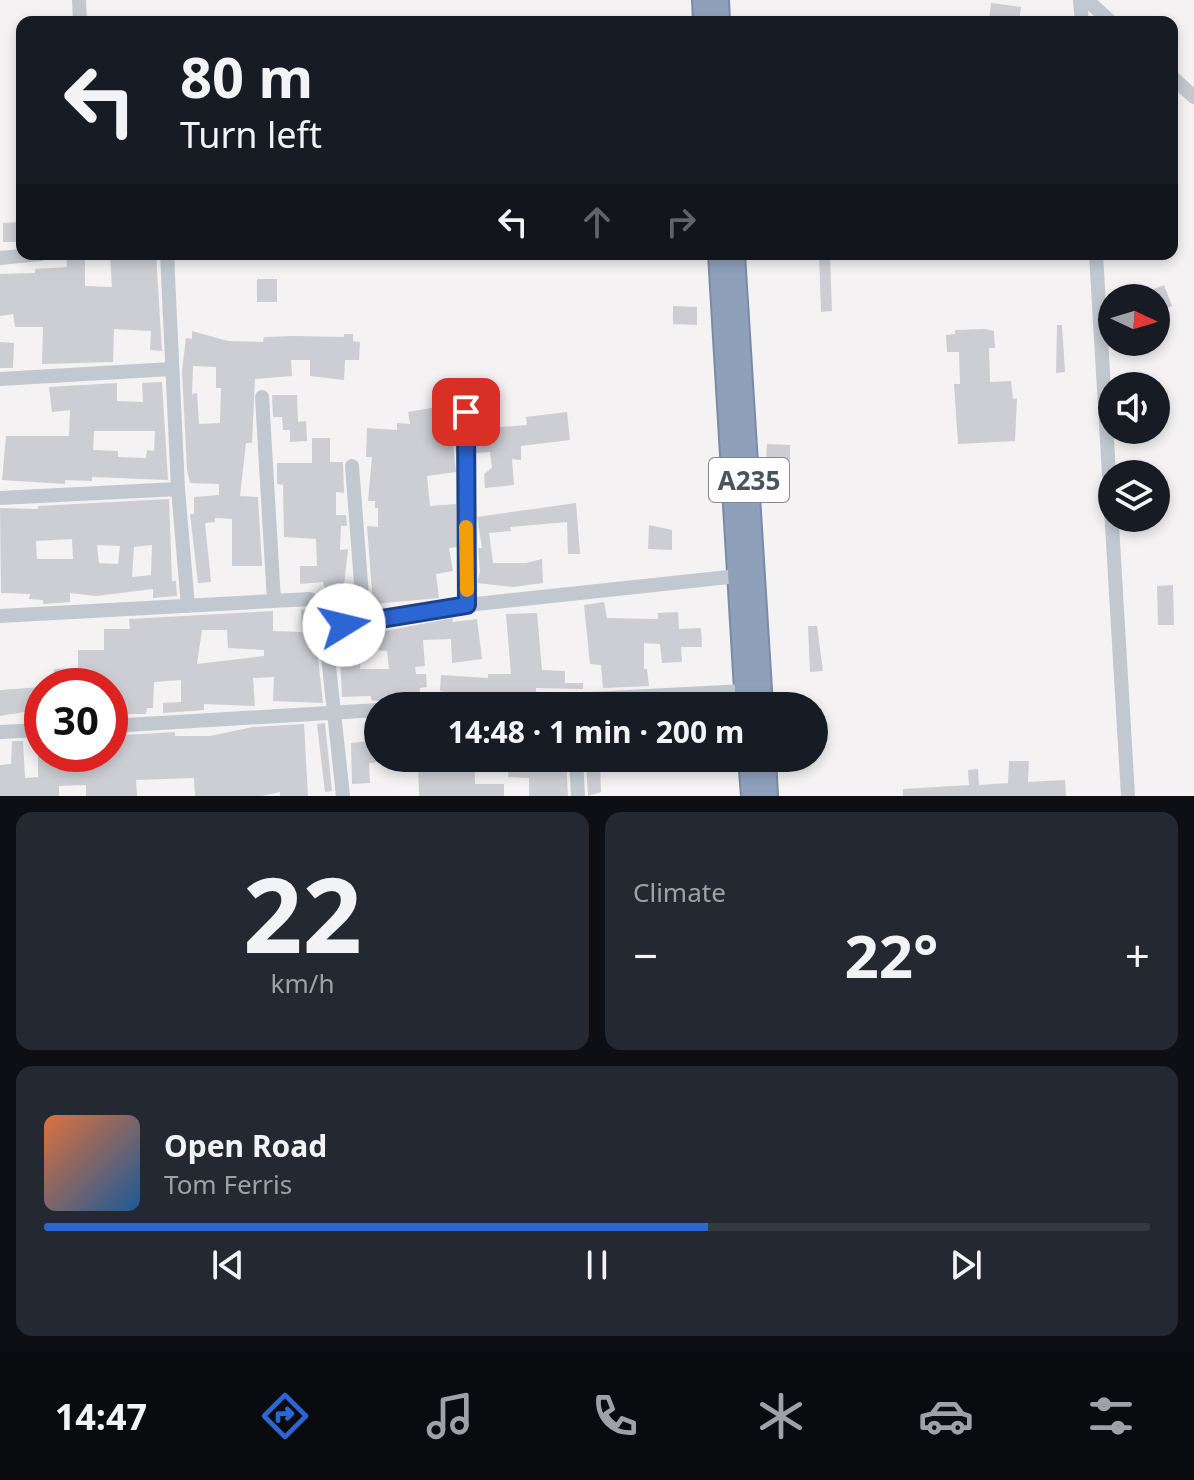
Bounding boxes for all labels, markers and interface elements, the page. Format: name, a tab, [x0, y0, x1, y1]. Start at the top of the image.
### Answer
text: 80 m	[180, 38, 313, 114]
icon: left	[48, 48, 152, 152]
text: Turn left	[180, 110, 322, 159]
icon: left	[491, 200, 535, 244]
icon: ahead	[575, 200, 619, 244]
icon: right	[659, 200, 703, 244]
north arrow	[1098, 284, 1170, 356]
map controls	[1098, 284, 1170, 532]
button: sound	[1098, 372, 1170, 444]
pin	[432, 378, 500, 446]
icon: arrive	[444, 390, 488, 434]
road number: A235	[709, 458, 789, 502]
button: layers	[1098, 460, 1170, 532]
position arrow	[302, 583, 386, 667]
speed limit sign: 30	[24, 668, 128, 772]
text: 14:48 · 1 min · 200 m	[448, 711, 744, 752]
text: 22	[243, 842, 362, 983]
text: Climate	[633, 874, 726, 910]
text: 22°	[844, 914, 939, 996]
text: −	[633, 925, 658, 985]
text: +	[1125, 925, 1150, 985]
text: km/h	[271, 965, 334, 1001]
text: Open Road	[164, 1125, 327, 1166]
text: Tom Ferris	[164, 1166, 292, 1202]
icon: previous	[206, 1243, 250, 1287]
icon: pause	[575, 1243, 619, 1287]
icon: next	[944, 1243, 988, 1287]
icon: directions	[257, 1388, 313, 1444]
icon: music	[422, 1388, 478, 1444]
icon: phone	[587, 1388, 643, 1444]
icon: climate	[753, 1388, 809, 1444]
icon: car	[918, 1388, 974, 1444]
icon: filters	[1083, 1388, 1139, 1444]
text: 14:47	[55, 1392, 147, 1441]

